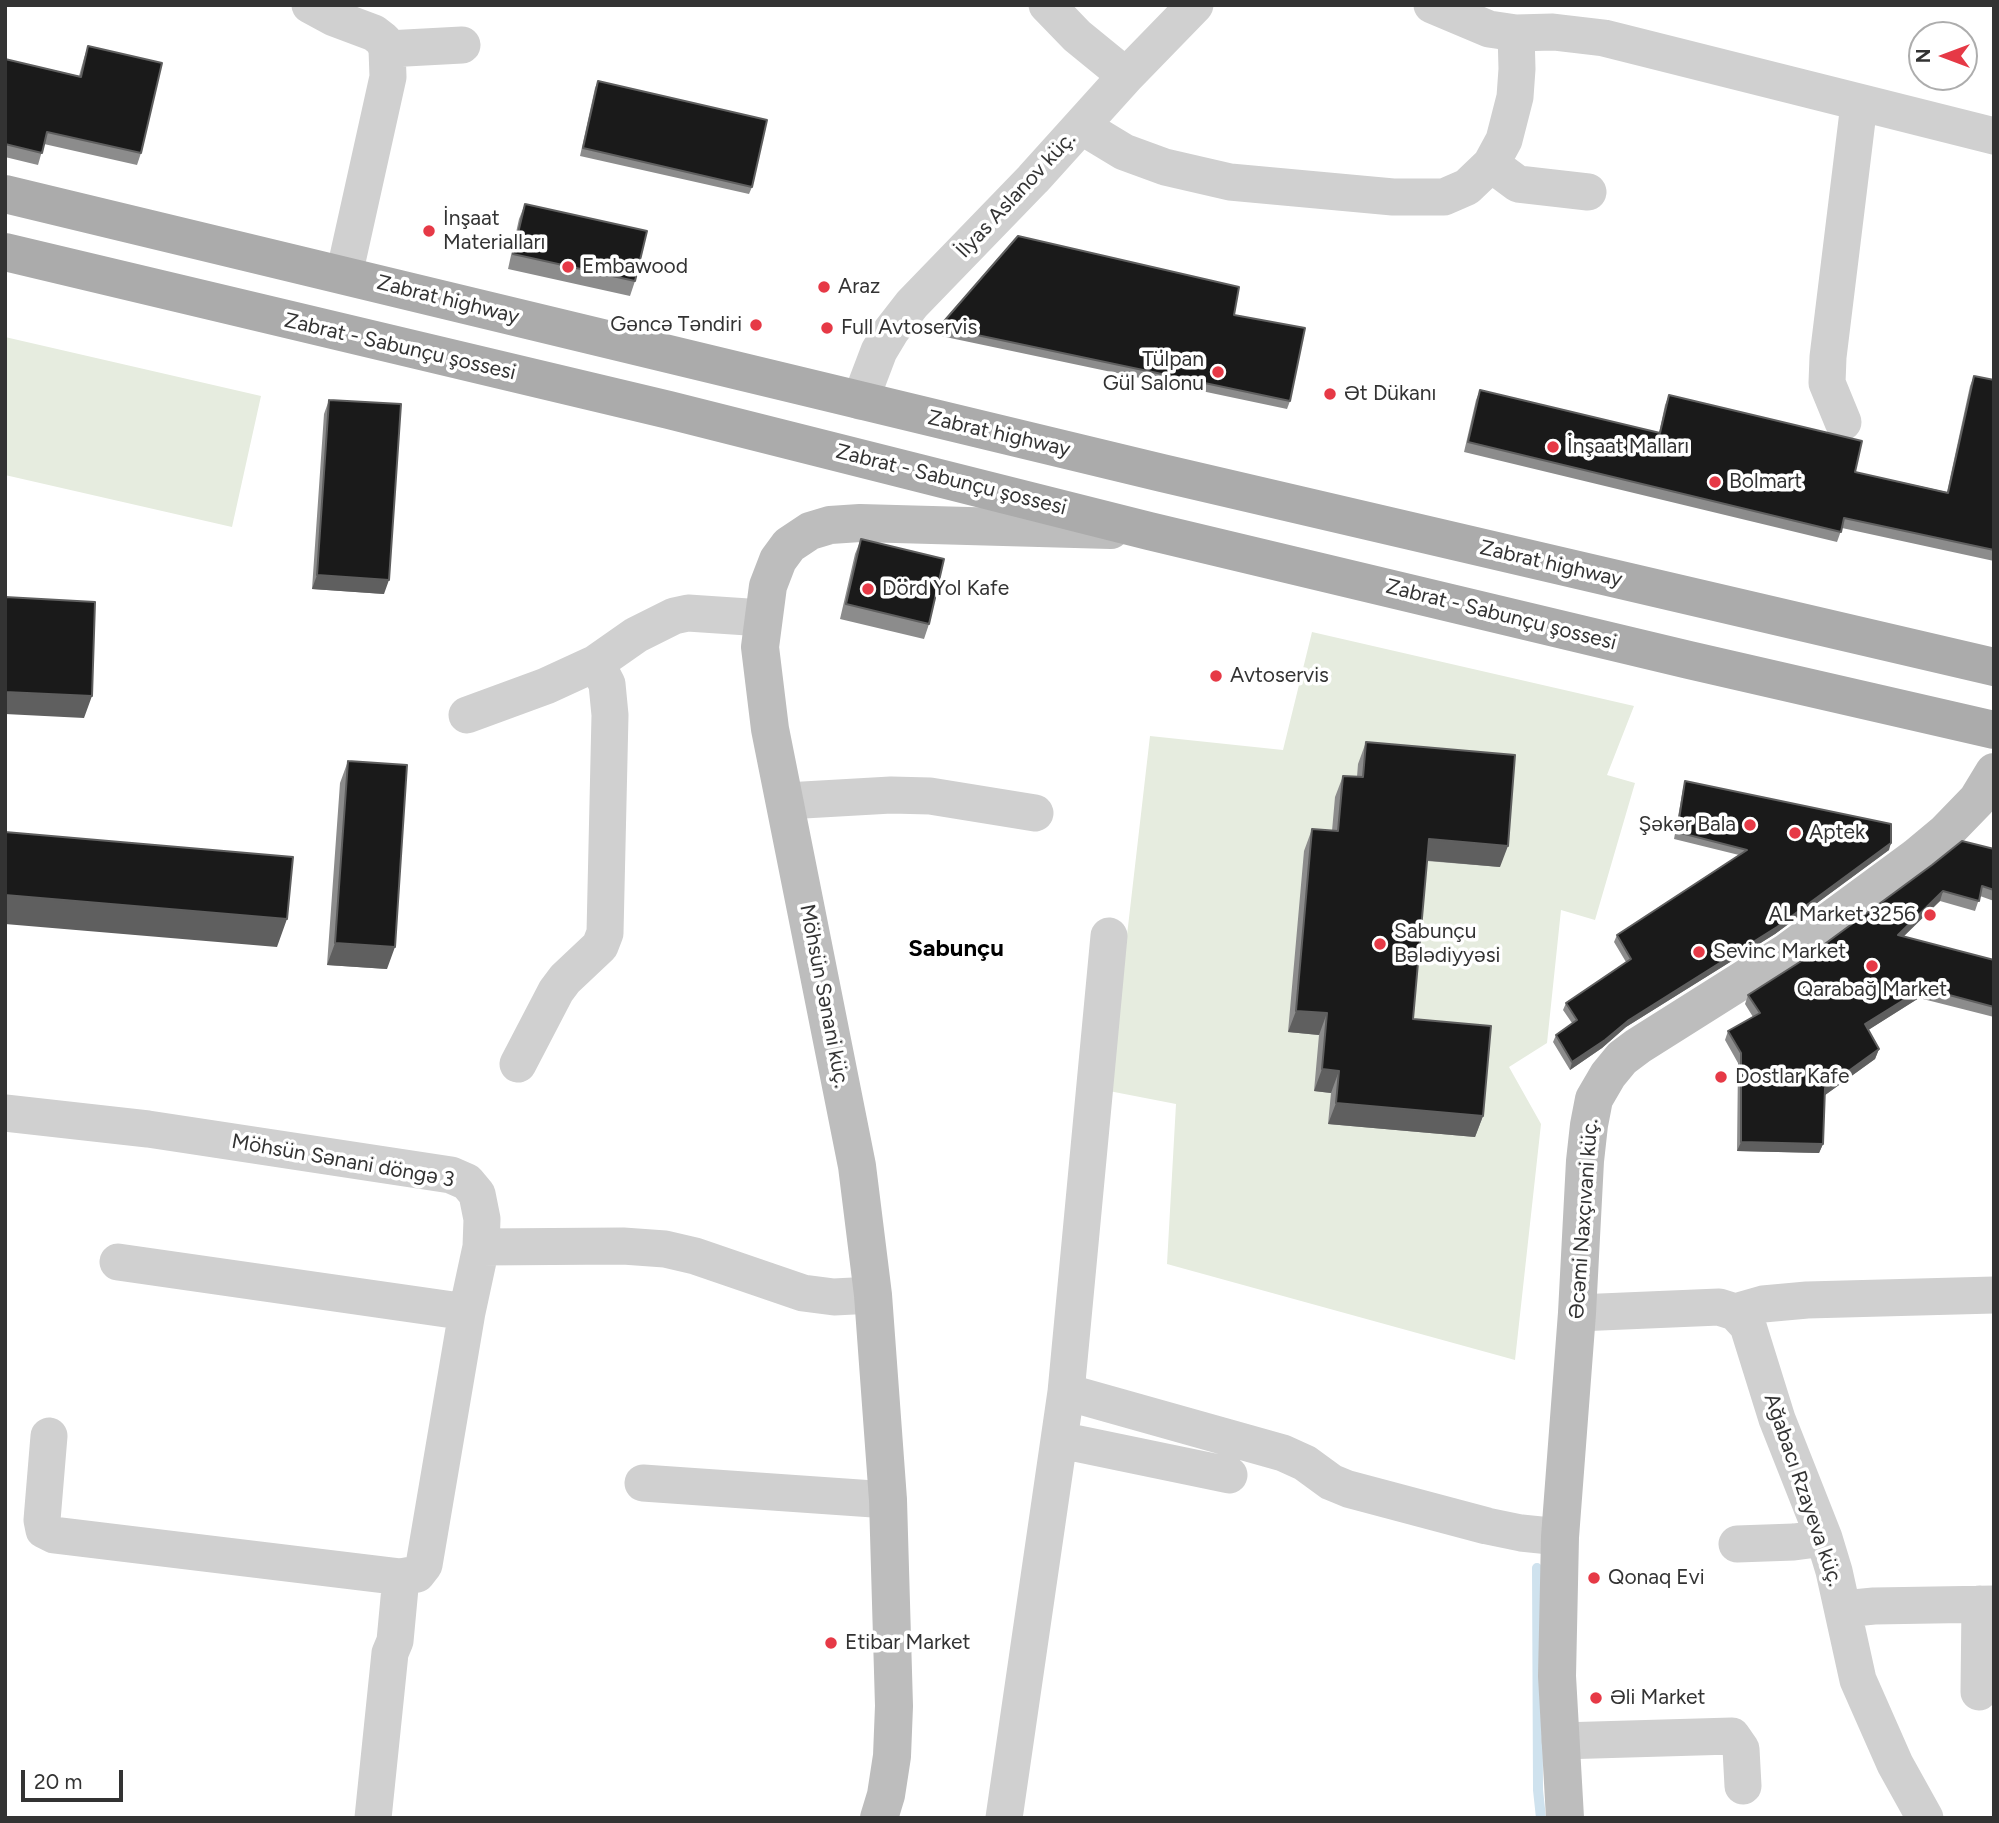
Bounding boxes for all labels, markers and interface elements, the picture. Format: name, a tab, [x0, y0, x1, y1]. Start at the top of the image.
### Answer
north arrow	[1908, 21, 1978, 91]
text: N	[1912, 49, 1935, 63]
street label: İlyas Aslanov küç.	[951, 127, 1081, 263]
place label: İnşaat Materialları	[443, 206, 545, 256]
marker: İnşaat Materialları	[421, 223, 437, 239]
place label: Embawood	[582, 254, 688, 280]
marker: Embawood	[560, 259, 576, 275]
street label: Zabrat highway	[374, 270, 522, 330]
place label: Araz	[838, 274, 880, 300]
marker: Araz	[816, 279, 832, 295]
street label: Zabrat - Sabunçu şossesi	[282, 308, 518, 386]
place label: Gəncə Təndiri	[610, 312, 742, 338]
place label: Full Avtoservis	[841, 315, 977, 341]
marker: Gəncə Təndiri	[748, 317, 764, 333]
marker: Full Avtoservis	[819, 320, 835, 336]
place label: Tülpan Gül Salonu	[1103, 347, 1204, 397]
marker: Tülpan Gül Salonu	[1210, 364, 1226, 380]
place label: Ət Dükanı	[1344, 381, 1436, 407]
marker: Ət Dükanı	[1322, 386, 1338, 402]
street label: Zabrat highway	[925, 405, 1073, 463]
place label: İnşaat Malları	[1567, 434, 1689, 460]
street label: Zabrat - Sabunçu şossesi	[833, 439, 1069, 521]
marker: İnşaat Malları	[1545, 439, 1561, 455]
place label: Bolmart	[1729, 469, 1802, 495]
marker: Bolmart	[1707, 474, 1723, 490]
street label: Zabrat highway	[1477, 535, 1625, 593]
street label: Zabrat - Sabunçu şossesi	[1383, 574, 1619, 656]
place label: Dörd Yol Kafe	[882, 576, 1009, 602]
marker: Dörd Yol Kafe	[860, 581, 876, 597]
place label: Avtoservis	[1230, 663, 1329, 689]
marker: Avtoservis	[1208, 668, 1224, 684]
place label: Şəkər Bala	[1638, 812, 1736, 838]
marker: Şəkər Bala	[1742, 817, 1758, 833]
place label: Aptek	[1809, 820, 1865, 846]
marker: Aptek	[1787, 825, 1803, 841]
street label: Möhsün Sənani küç.	[794, 902, 854, 1090]
place label: AL Market 3256	[1768, 902, 1916, 928]
marker: AL Market 3256	[1922, 907, 1938, 923]
place label: Sabunçu Bələdiyyəsi	[1394, 919, 1500, 969]
district label: Sabunçu	[908, 935, 1004, 963]
marker: Sabunçu Bələdiyyəsi	[1372, 936, 1388, 952]
place label: Sevinc Market	[1713, 939, 1846, 965]
marker: Sevinc Market	[1691, 944, 1707, 960]
marker: Qarabağ Market	[1864, 958, 1880, 974]
place label: Qarabağ Market	[1797, 977, 1947, 1003]
place label: Dostlar Kafe	[1735, 1064, 1849, 1090]
marker: Dostlar Kafe	[1713, 1069, 1729, 1085]
street label: Əcəmi Naxçıvani küç.	[1564, 1118, 1604, 1320]
street label: Möhsün Sənani döngə 3	[230, 1129, 456, 1193]
street label: Ağabacı Rzayeva küç.	[1758, 1391, 1848, 1589]
place label: Qonaq Evi	[1608, 1565, 1705, 1591]
marker: Qonaq Evi	[1586, 1570, 1602, 1586]
place label: Etibar Market	[845, 1630, 970, 1656]
marker: Etibar Market	[823, 1635, 839, 1651]
place label: Əli Market	[1610, 1685, 1705, 1711]
marker: Əli Market	[1588, 1690, 1604, 1706]
scale bar	[24, 1756, 126, 1800]
text: 20 m	[34, 1769, 82, 1794]

